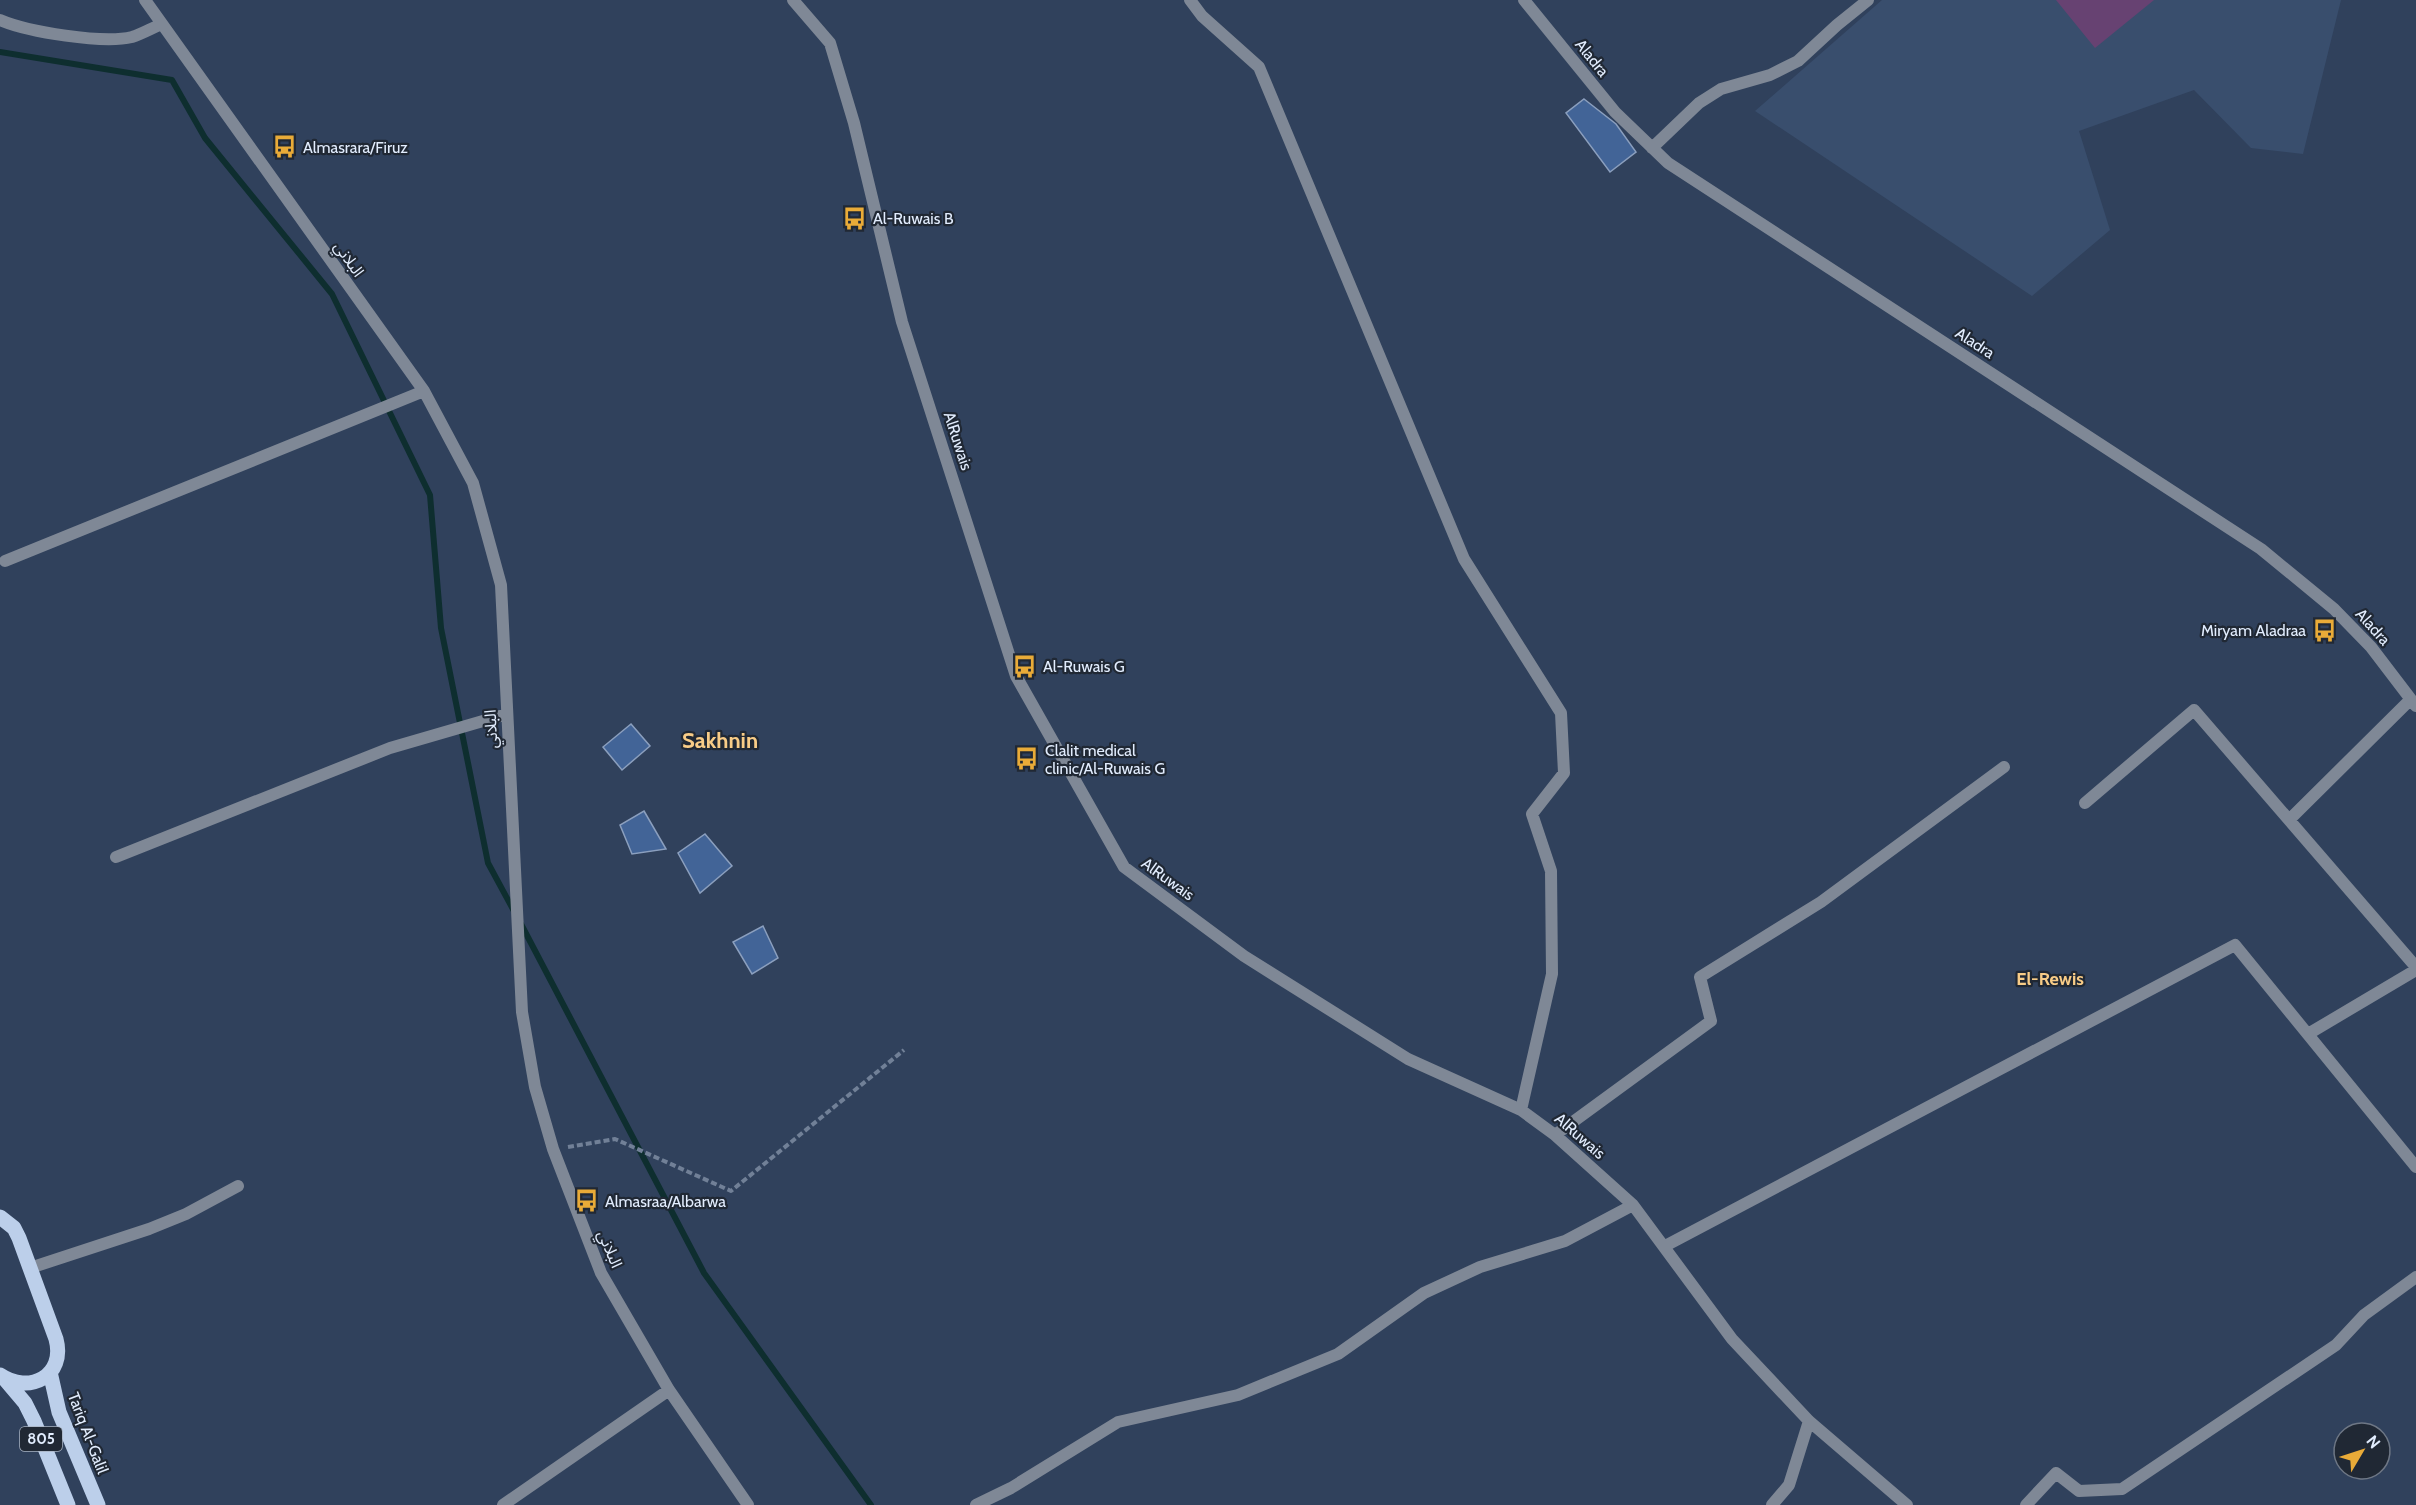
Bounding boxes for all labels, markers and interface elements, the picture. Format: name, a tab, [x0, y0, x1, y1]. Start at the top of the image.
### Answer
street label: Aladra	[1571, 35, 1613, 81]
bus stop icon: Almasrara/Firuz	[272, 134, 298, 160]
place label: Almasrara/Firuz	[303, 138, 408, 157]
bus stop icon: Al-Ruwais B	[842, 205, 868, 231]
place label: Al-Ruwais B	[873, 209, 954, 228]
street label: البلاني	[328, 238, 368, 282]
street label: Aladra	[1952, 323, 1998, 363]
street label: AlRuwais	[940, 409, 976, 473]
street label: Aladra	[2352, 605, 2395, 649]
bus stop icon: Miryam Aladraa	[2311, 617, 2337, 643]
place label: Miryam Aladraa	[2201, 621, 2306, 640]
bus stop icon: Al-Ruwais G	[1012, 653, 1038, 679]
place label: Al-Ruwais G	[1043, 657, 1125, 676]
street label: البلاني	[480, 709, 504, 749]
district label: Sakhnin	[682, 727, 758, 754]
place label: Clalit medical clinic/Al-Ruwais G	[1045, 741, 1165, 778]
bus stop icon: Clalit medical clinic/Al-Ruwais G	[1014, 746, 1040, 772]
street label: AlRuwais	[1138, 854, 1198, 905]
district label: El-Rewis	[2016, 968, 2084, 990]
street label: AlRuwais	[1551, 1109, 1609, 1163]
bus stop icon: Almasraa/Albarwa	[574, 1188, 600, 1214]
place label: Almasraa/Albarwa	[605, 1192, 726, 1211]
street label: البلاني	[591, 1227, 626, 1272]
street label: Tariq Al-Galil	[64, 1390, 112, 1477]
north arrow	[2332, 1421, 2392, 1481]
road number: 805	[20, 1427, 62, 1451]
text: N	[2362, 1432, 2384, 1452]

